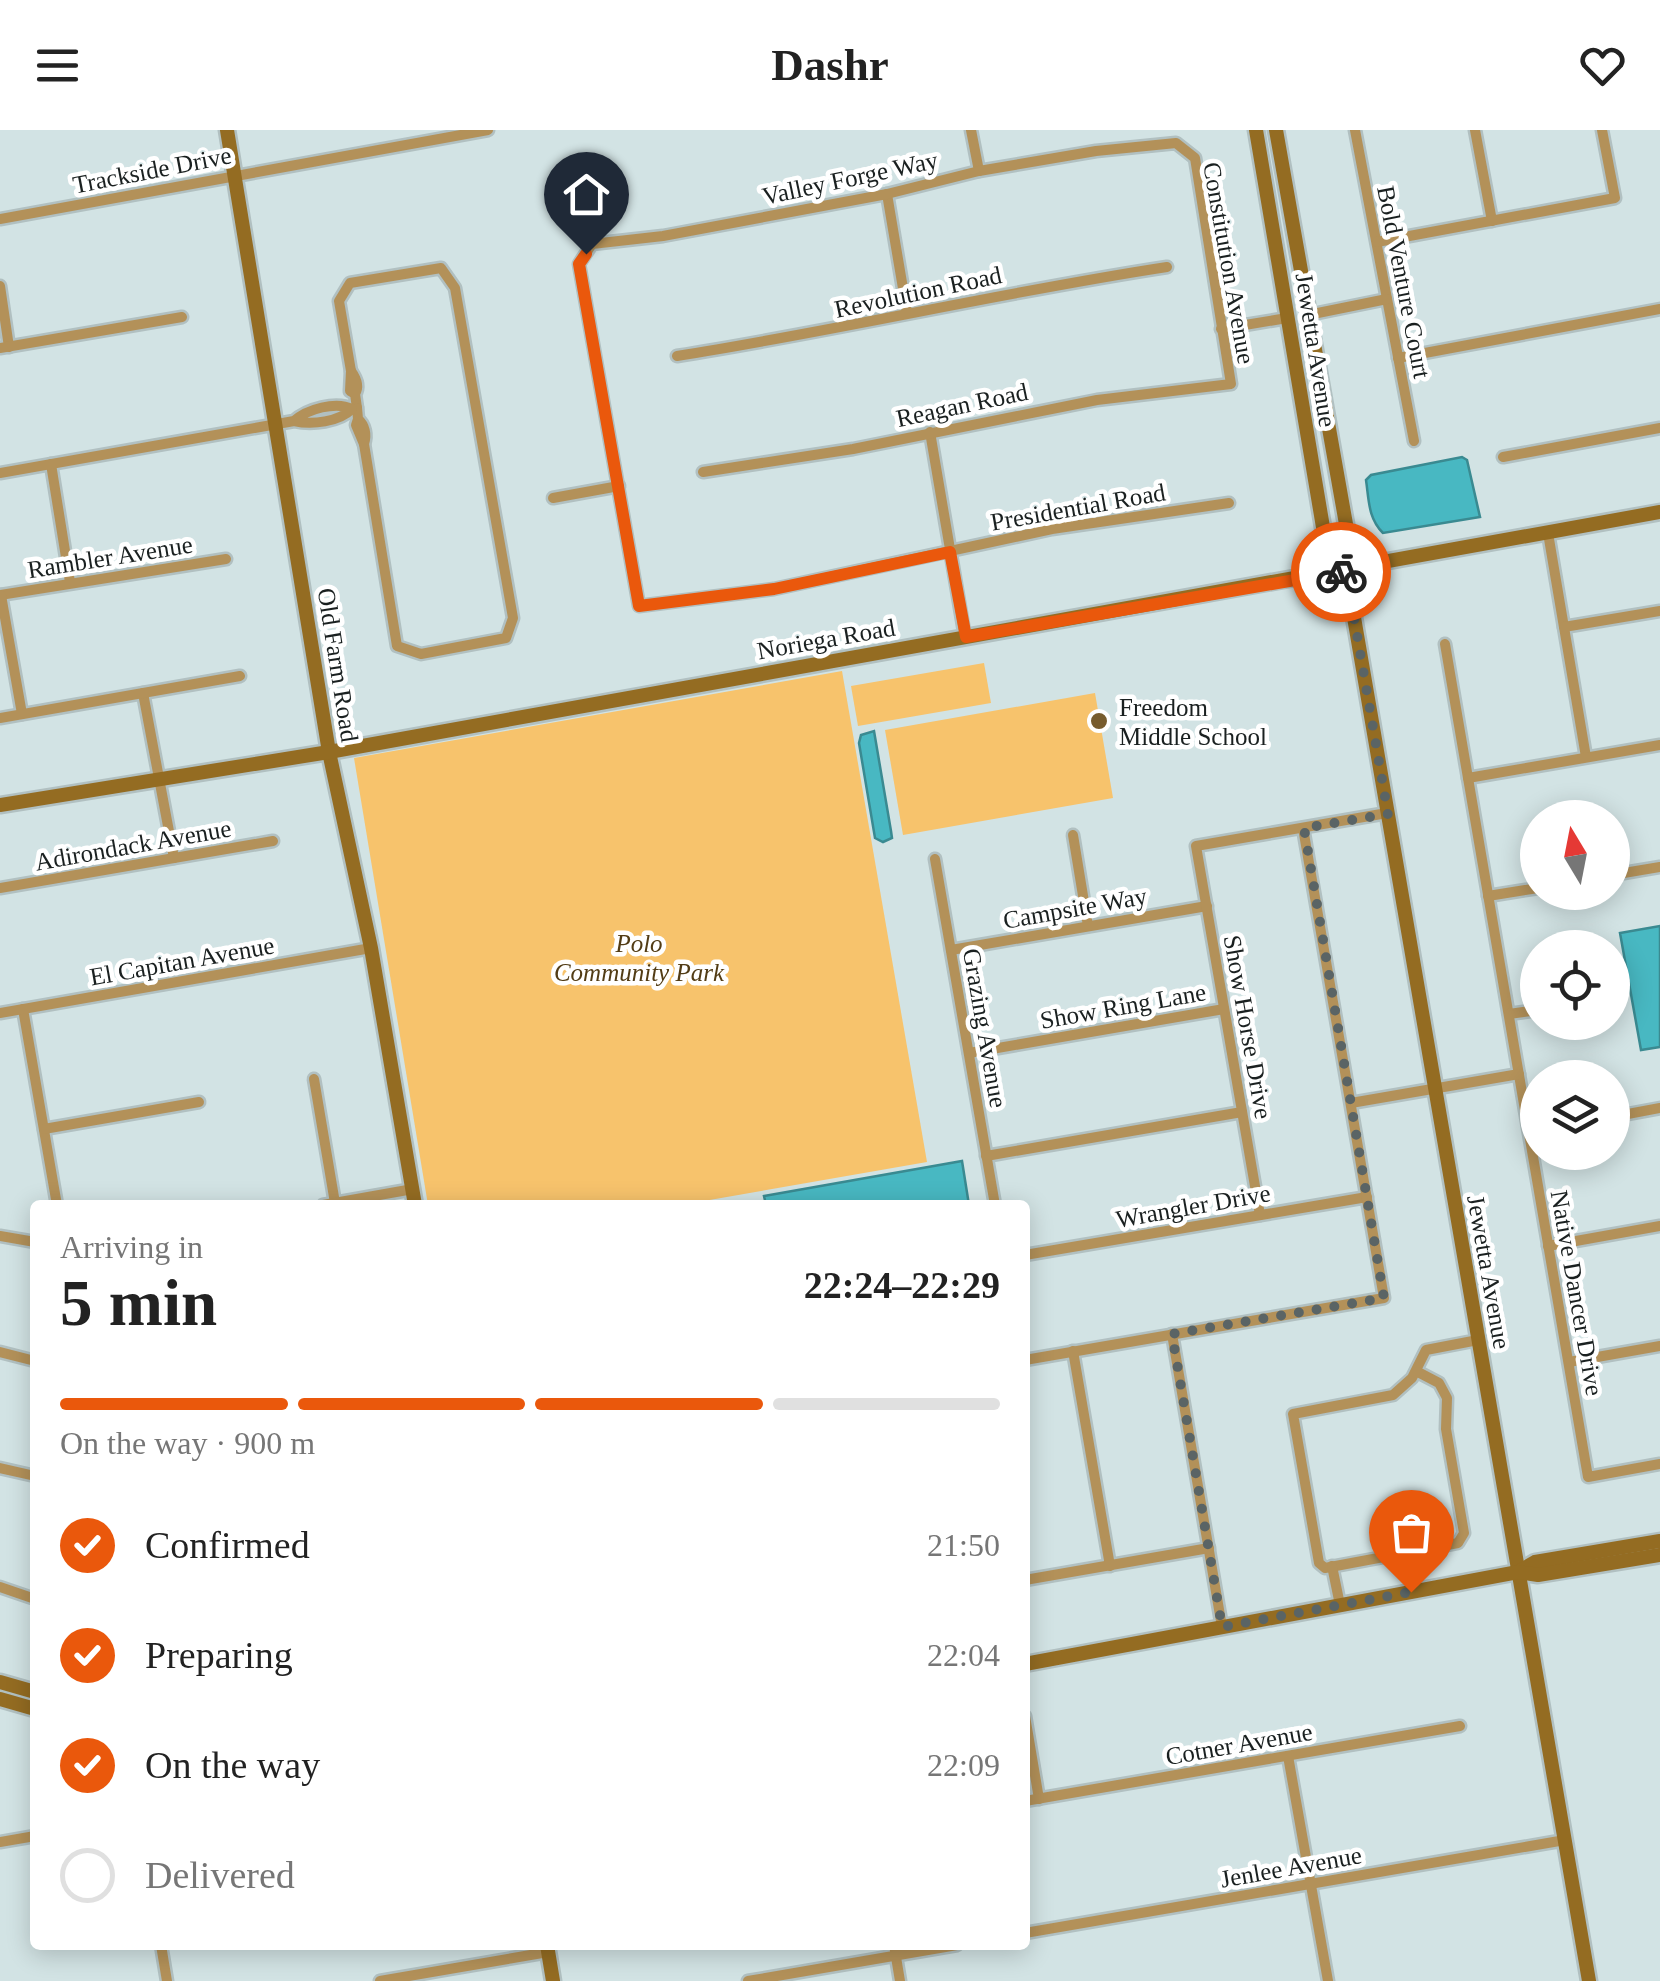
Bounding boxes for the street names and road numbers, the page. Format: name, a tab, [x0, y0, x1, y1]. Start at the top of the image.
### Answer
street label: Trackside Drive	[70, 141, 234, 199]
street label: Valley Forge Way	[760, 146, 941, 210]
street label: Constitution Avenue	[1198, 160, 1260, 366]
street label: Bold Venture Court	[1372, 184, 1436, 381]
street label: Revolution Road	[832, 261, 1004, 323]
street label: Jewetta Avenue	[1290, 271, 1342, 429]
street label: Reagan Road	[894, 378, 1031, 432]
street label: Presidential Road	[988, 478, 1168, 536]
street label: Rambler Avenue	[25, 531, 195, 583]
street label: Old Farm Road	[312, 586, 364, 744]
street label: Noriega Road	[755, 614, 898, 664]
street label: Adirondack Avenue	[33, 814, 233, 876]
street label: Campsite Way	[1001, 882, 1149, 934]
street label: El Capitan Avenue	[88, 931, 276, 991]
street label: Show Horse Drive	[1219, 933, 1277, 1121]
street label: Grazing Avenue	[958, 946, 1012, 1110]
street label: Show Ring Lane	[1038, 978, 1208, 1034]
street label: Wrangler Drive	[1114, 1179, 1272, 1233]
street label: Native Dancer Drive	[1546, 1188, 1608, 1398]
street label: Jewetta Avenue	[1462, 1193, 1516, 1351]
street label: Cotner Avenue	[1163, 1718, 1315, 1770]
street label: Jenlee Avenue	[1218, 1841, 1364, 1893]

